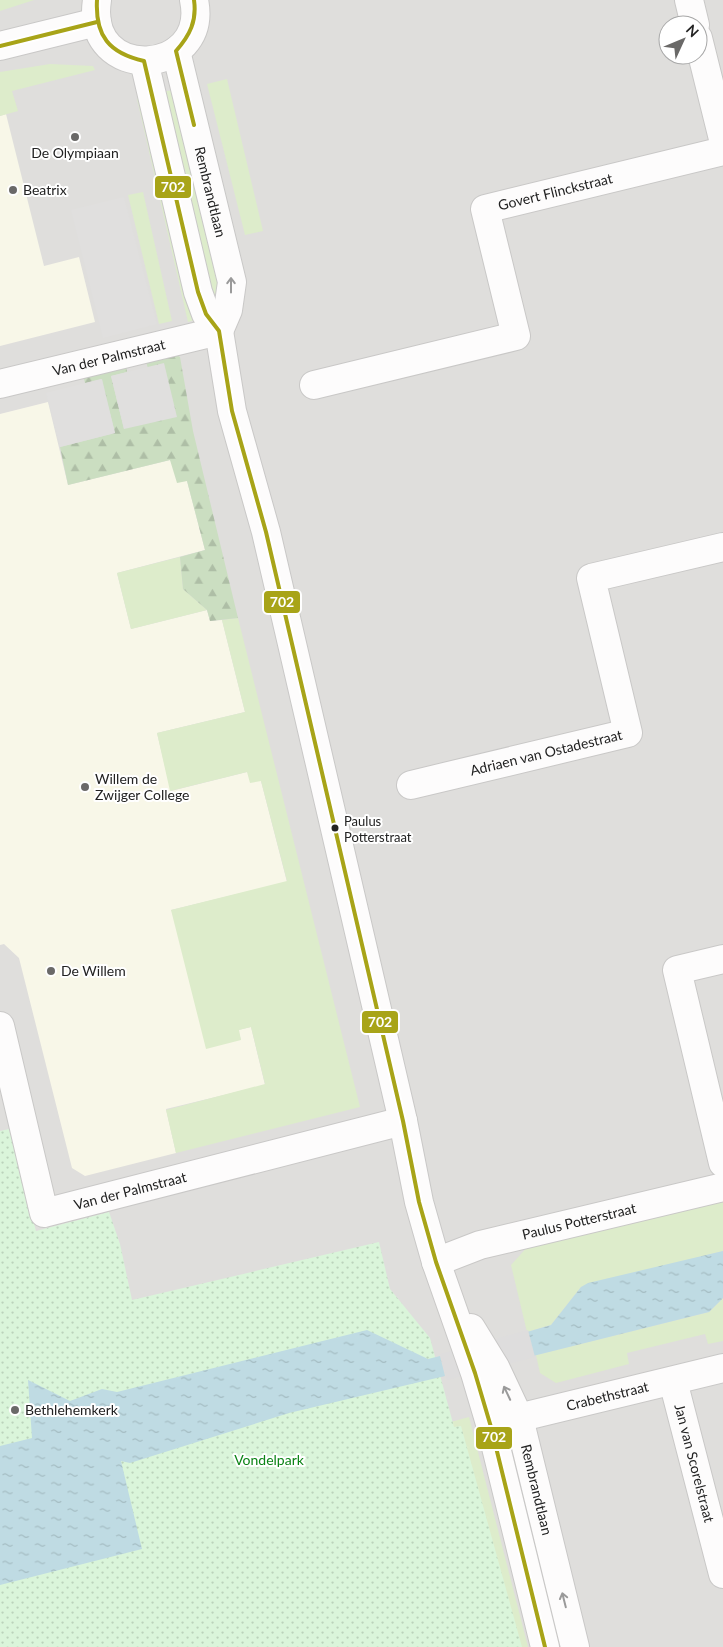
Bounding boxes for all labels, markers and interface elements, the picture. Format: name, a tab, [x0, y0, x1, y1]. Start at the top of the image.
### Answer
north arrow	[658, 15, 708, 65]
text: N	[683, 21, 703, 40]
marker: De Olympiaan	[69, 131, 81, 143]
place label: De Olympiaan	[31, 144, 119, 161]
street label: Rembrandtlaan	[191, 145, 230, 239]
street label: Govert Flinckstraat	[496, 169, 614, 213]
line badge: 702	[154, 175, 192, 199]
text: 702	[161, 178, 185, 195]
place label: Beatrix	[23, 181, 67, 198]
marker: Beatrix	[7, 184, 19, 196]
one-way arrow	[226, 277, 236, 293]
street label: Van der Palmstraat	[51, 335, 167, 379]
line badge: 702	[263, 590, 301, 614]
text: 702	[270, 593, 294, 610]
street label: Adriaen van Ostadestraat	[468, 726, 624, 779]
place label: Willem de Zwijger College	[95, 770, 189, 803]
marker: Willem de Zwijger College	[79, 781, 91, 793]
place label: Paulus Potterstraat	[344, 813, 412, 845]
marker: Paulus Potterstraat	[330, 823, 340, 833]
place label: De Willem	[61, 962, 126, 979]
marker: De Willem	[45, 965, 57, 977]
line badge: 702	[361, 1010, 399, 1034]
text: 702	[368, 1013, 392, 1030]
street label: Van der Palmstraat	[72, 1168, 188, 1213]
street label: Paulus Potterstraat	[520, 1199, 638, 1243]
street label: Crabethstraat	[564, 1377, 650, 1414]
one-way arrow	[502, 1386, 511, 1401]
place label: Bethlehemkerk	[25, 1401, 119, 1418]
street label: Jan van Scorelstraat	[671, 1402, 718, 1524]
marker: Bethlehemkerk	[9, 1404, 21, 1416]
line badge: 702	[475, 1426, 513, 1450]
text: 702	[482, 1428, 506, 1445]
street label: Rembrandtlaan	[518, 1443, 556, 1537]
park label: Vondelpark	[234, 1451, 305, 1468]
one-way arrow	[559, 1592, 568, 1608]

